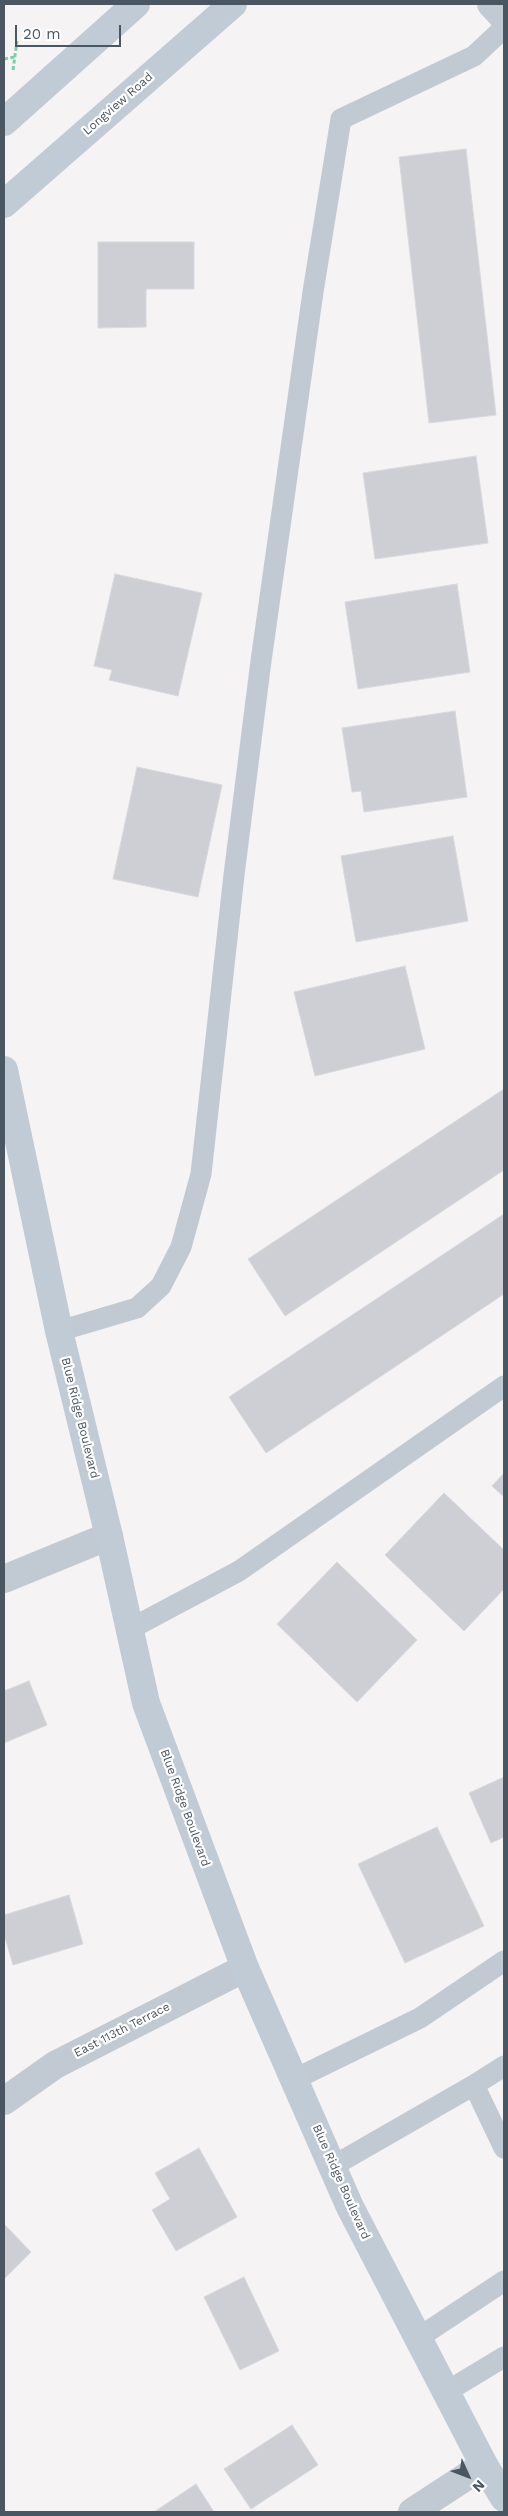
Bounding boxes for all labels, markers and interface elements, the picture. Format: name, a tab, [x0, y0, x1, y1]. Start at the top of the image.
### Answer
scale bar	[18, 15, 124, 47]
text: 20 m	[23, 25, 61, 43]
street label: Longview Road	[80, 70, 156, 138]
street label: Blue Ridge Boulevard	[58, 1356, 102, 1480]
street label: Blue Ridge Boulevard	[157, 1747, 213, 1869]
street label: East 113th Terrace	[72, 2000, 172, 2060]
street label: Blue Ridge Boulevard	[309, 2122, 373, 2242]
north arrow	[443, 2451, 493, 2501]
text: N	[470, 2477, 488, 2495]

